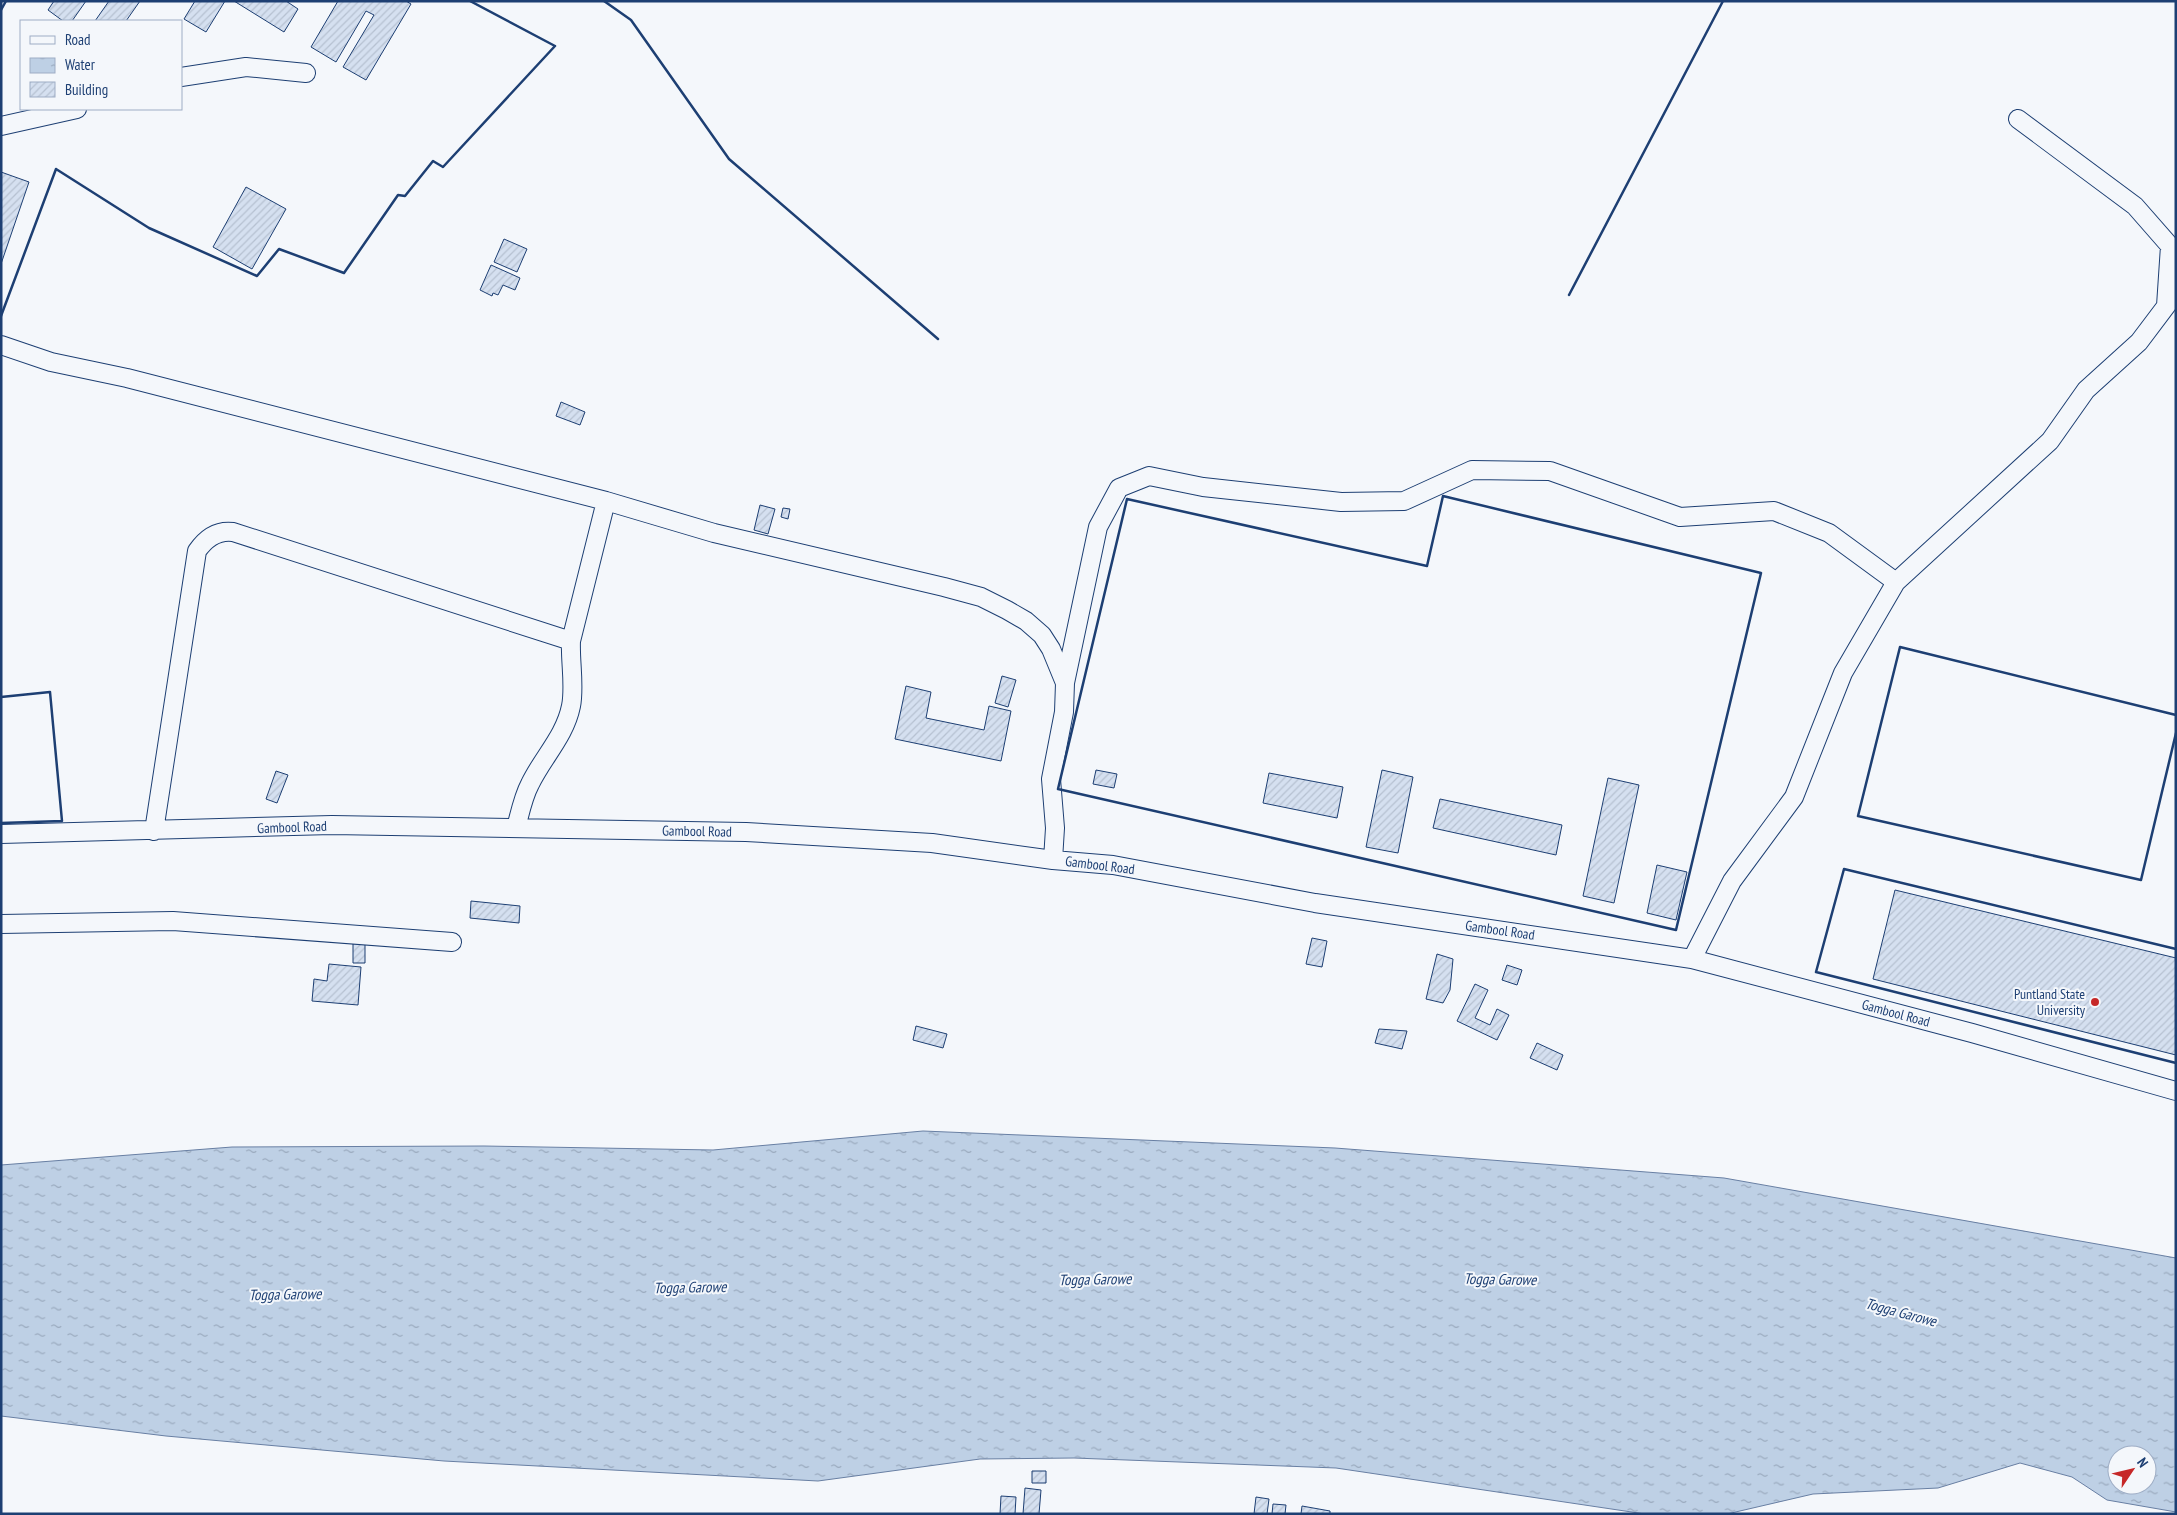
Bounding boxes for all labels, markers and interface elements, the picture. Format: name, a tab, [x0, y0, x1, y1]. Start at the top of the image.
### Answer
legend	[20, 20, 182, 110]
text: Road	[65, 30, 91, 49]
text: Water	[65, 55, 96, 74]
text: Building	[65, 80, 108, 99]
street label: Gambool Road	[257, 817, 327, 837]
street label: Gambool Road	[662, 821, 732, 841]
street label: Gambool Road	[1064, 852, 1136, 878]
street label: Gambool Road	[1464, 916, 1536, 944]
place label: Puntland State University	[2014, 985, 2086, 1019]
street label: Gambool Road	[1860, 995, 1932, 1031]
marker: Puntland State University	[2089, 996, 2101, 1008]
water label: Togga Garowe	[1059, 1269, 1132, 1289]
water label: Togga Garowe	[1464, 1269, 1537, 1289]
water label: Togga Garowe	[654, 1277, 727, 1297]
water label: Togga Garowe	[249, 1284, 322, 1304]
water label: Togga Garowe	[1864, 1293, 1939, 1331]
north arrow	[2107, 1445, 2157, 1495]
text: N	[2133, 1454, 2152, 1471]

